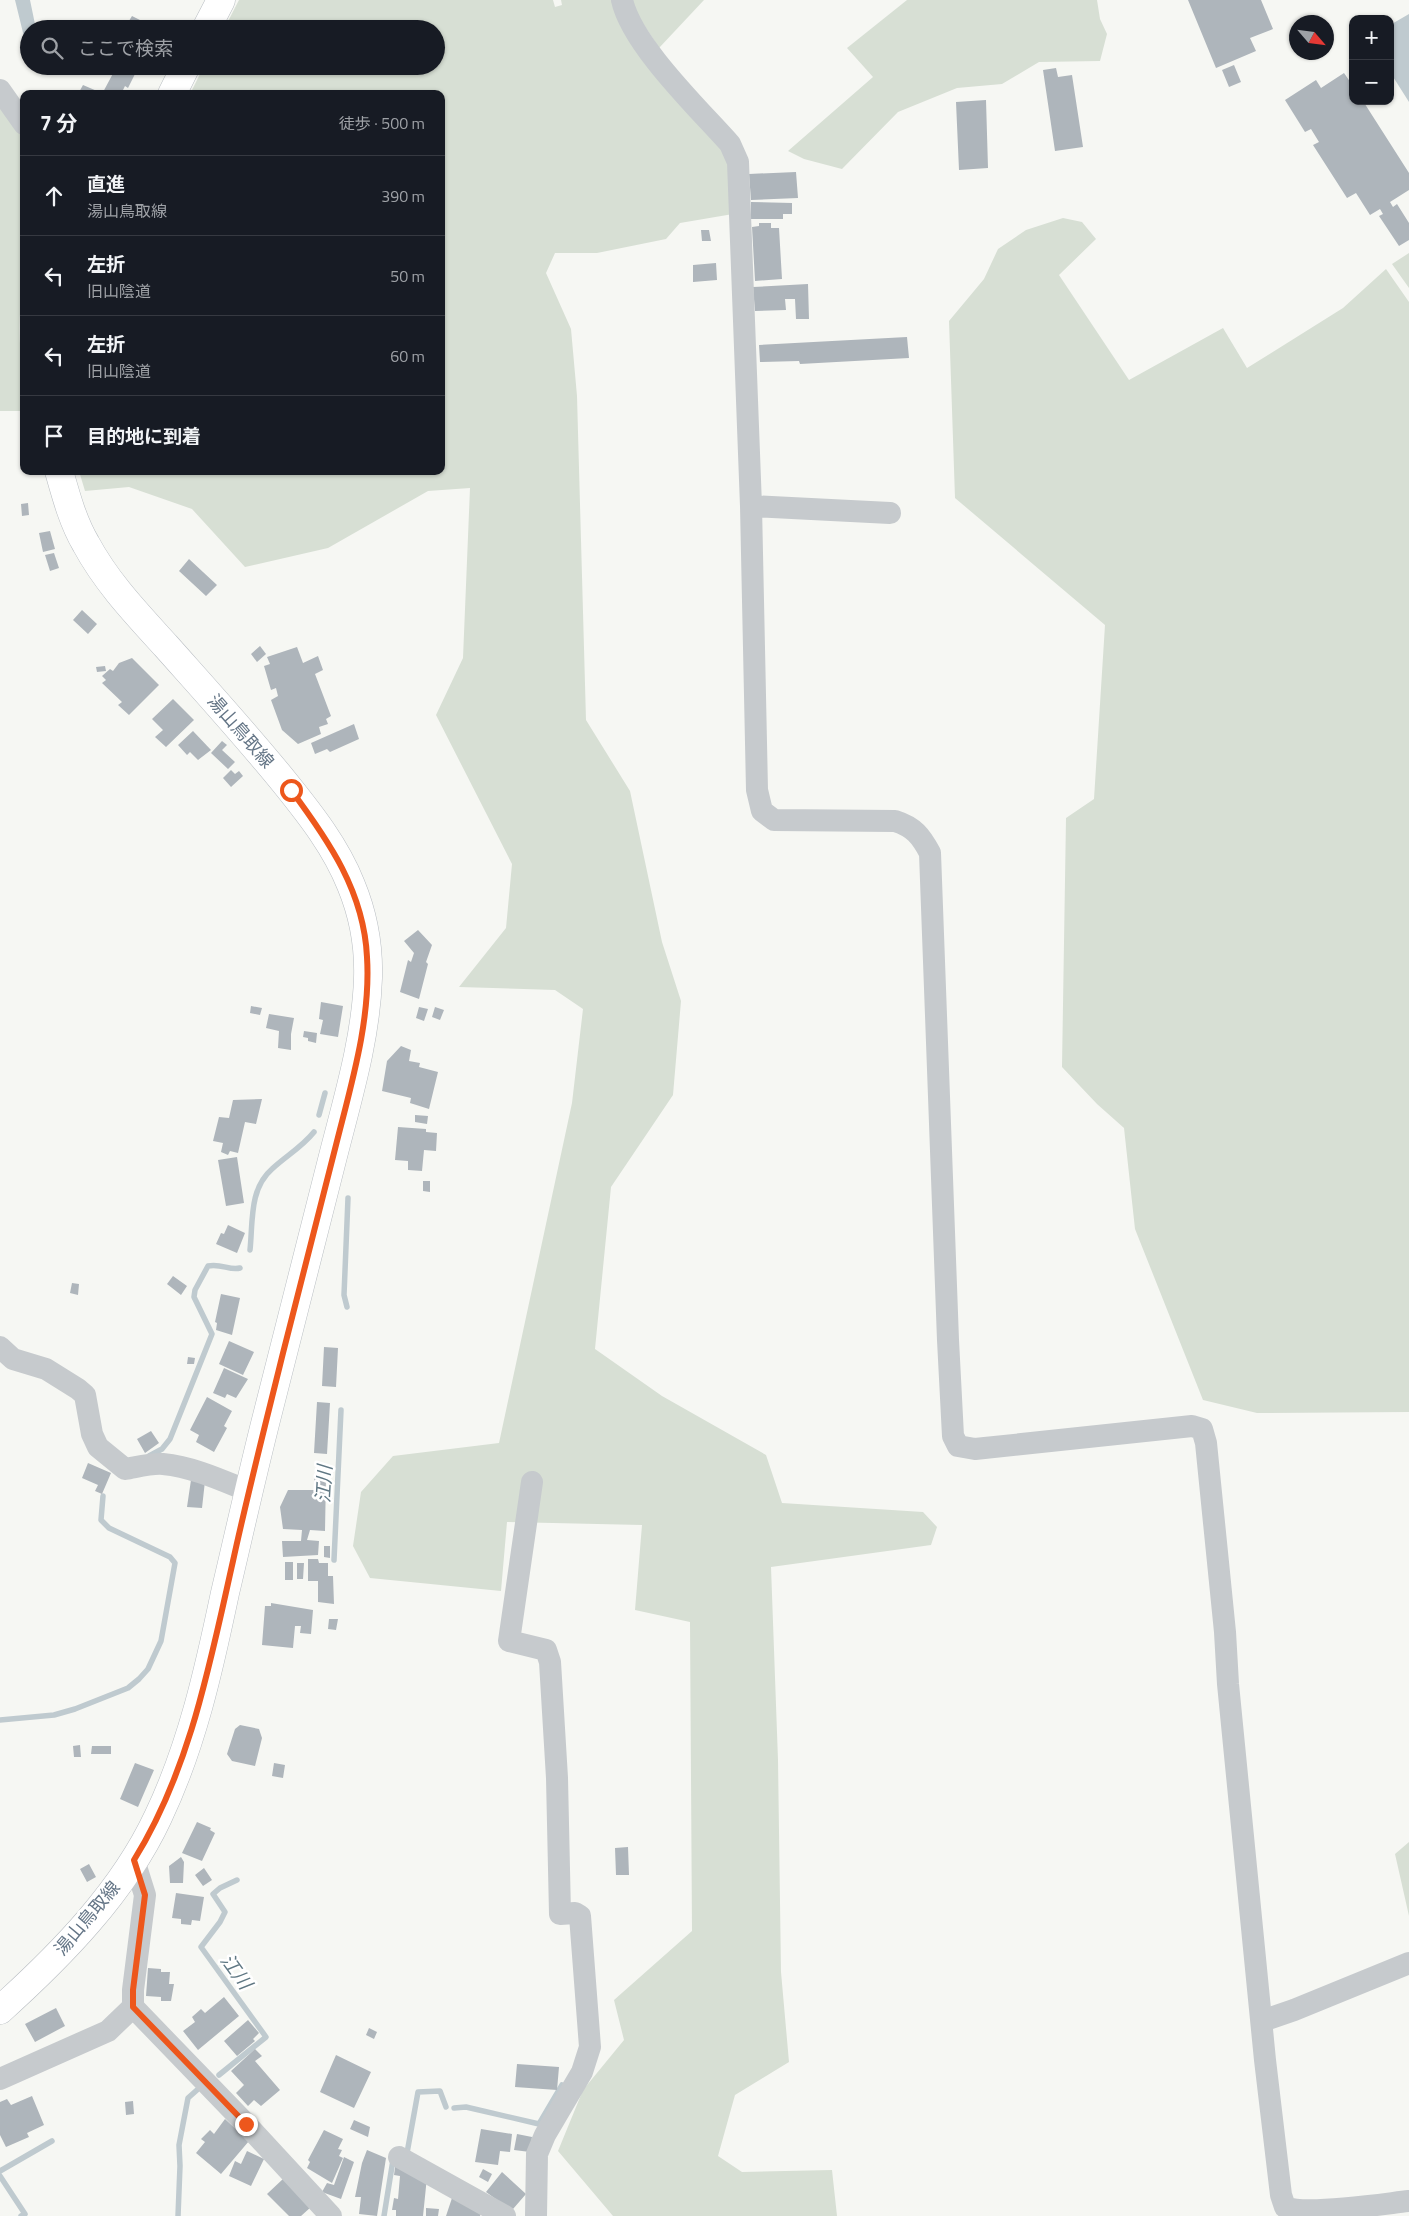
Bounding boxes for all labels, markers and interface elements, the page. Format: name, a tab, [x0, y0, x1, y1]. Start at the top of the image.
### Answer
north arrow	[1289, 15, 1334, 60]
map controls	[1349, 15, 1394, 105]
button: +	[1349, 15, 1394, 60]
search box	[20, 20, 445, 75]
text: ここで検索	[78, 33, 173, 62]
icon: search	[38, 34, 66, 62]
button: −	[1349, 60, 1394, 105]
text: 7 分	[40, 107, 77, 139]
text: 徒歩 · 500 m	[339, 111, 425, 135]
text: 直進	[87, 169, 125, 198]
icon: ahead	[40, 182, 68, 210]
text: 390 m	[381, 184, 425, 208]
text: 湯山鳥取線	[87, 199, 167, 223]
text: 左折	[87, 249, 125, 278]
icon: left	[40, 262, 68, 290]
text: 50 m	[390, 264, 425, 288]
text: 旧山陰道	[87, 279, 151, 303]
text: 左折	[87, 329, 125, 358]
icon: left	[40, 342, 68, 370]
text: 60 m	[390, 344, 425, 368]
text: 旧山陰道	[87, 359, 151, 383]
text: 目的地に到着	[87, 421, 201, 450]
icon: arrive	[40, 422, 68, 450]
street label: 湯山鳥取線	[201, 688, 281, 774]
route start	[280, 779, 303, 802]
water label: 江川	[308, 1462, 339, 1504]
street label: 湯山鳥取線	[48, 1875, 126, 1961]
water label: 江川	[214, 1947, 261, 1997]
route end	[235, 2113, 258, 2136]

